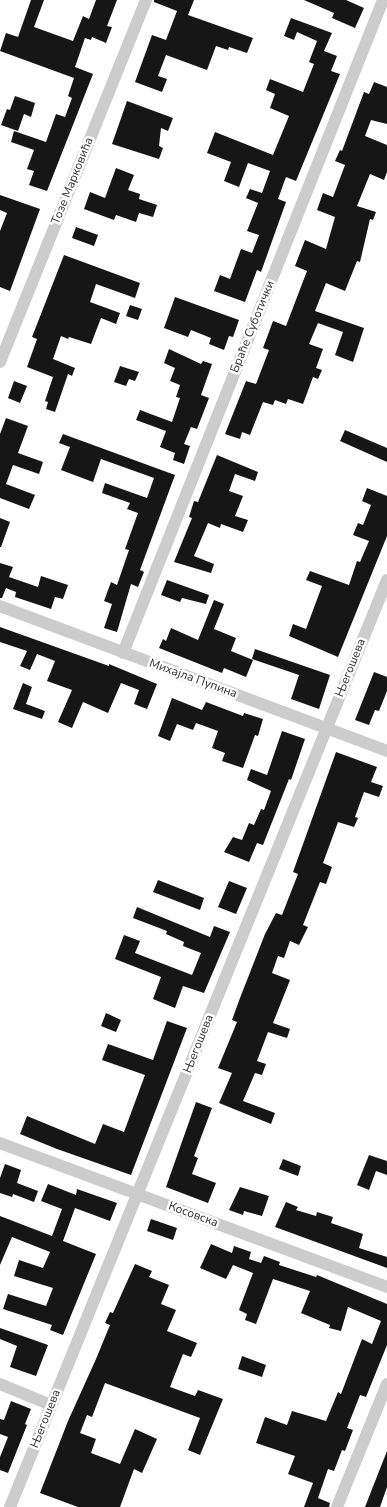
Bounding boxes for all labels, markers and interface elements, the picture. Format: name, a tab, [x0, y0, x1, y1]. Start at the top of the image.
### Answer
street label: Тозе Марковића	[49, 135, 97, 227]
street label: Браће Суботички	[228, 279, 278, 375]
street label: Његошева	[333, 637, 369, 699]
street label: Михајла Пупина	[147, 656, 239, 702]
street label: Његошева	[181, 1013, 217, 1075]
street label: Косовска	[166, 1199, 220, 1231]
street label: Његошева	[28, 1388, 64, 1450]

